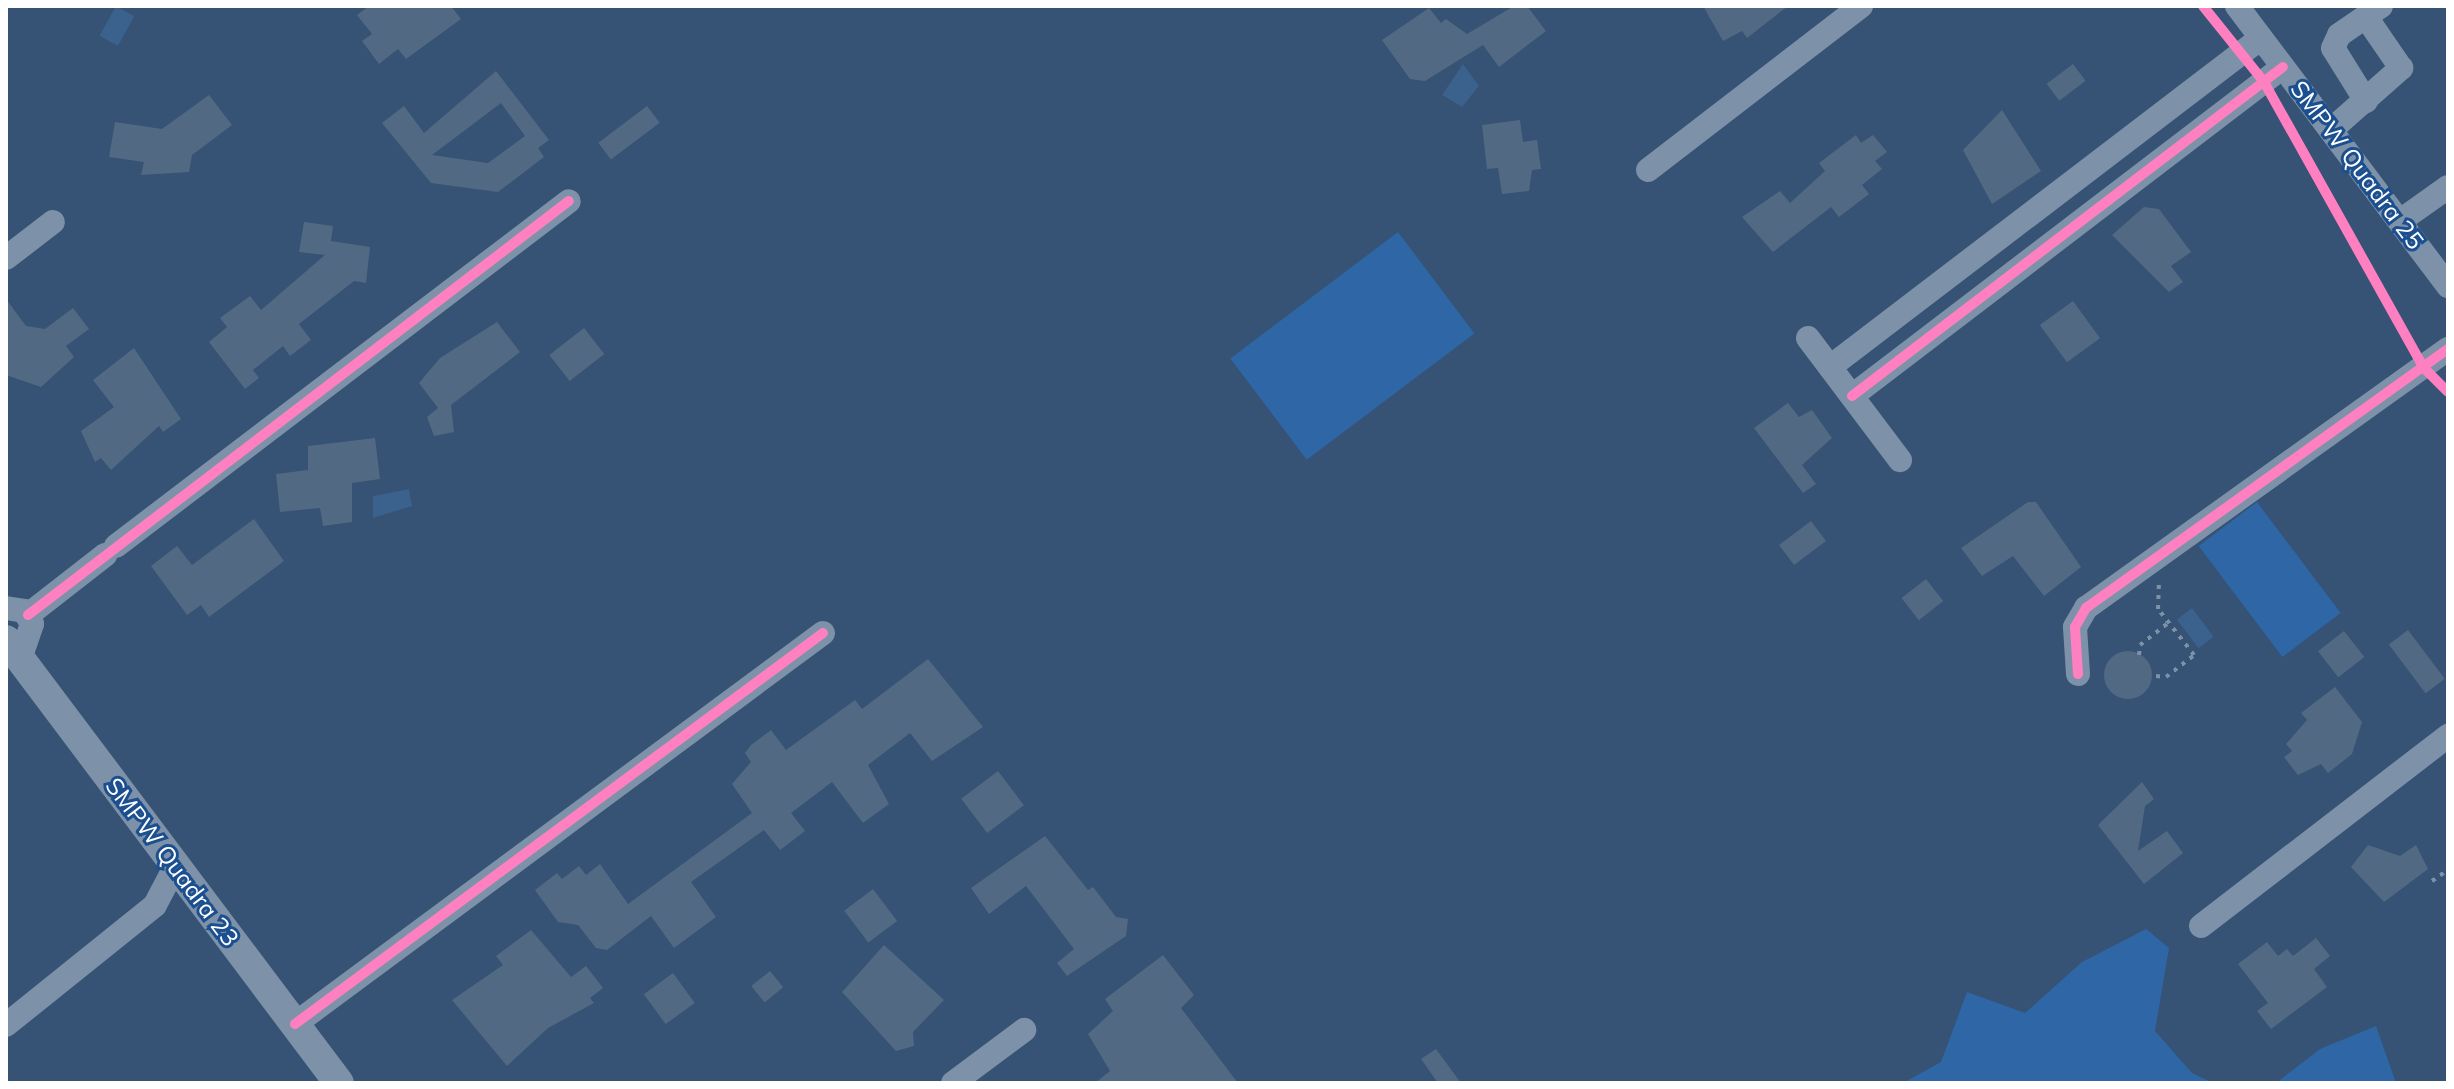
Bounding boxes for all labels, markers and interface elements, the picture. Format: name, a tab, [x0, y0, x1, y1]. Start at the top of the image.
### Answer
street label: SMPW Quadra 25	[2284, 75, 2430, 255]
street label: SMPW Quadra 23	[99, 772, 245, 952]

